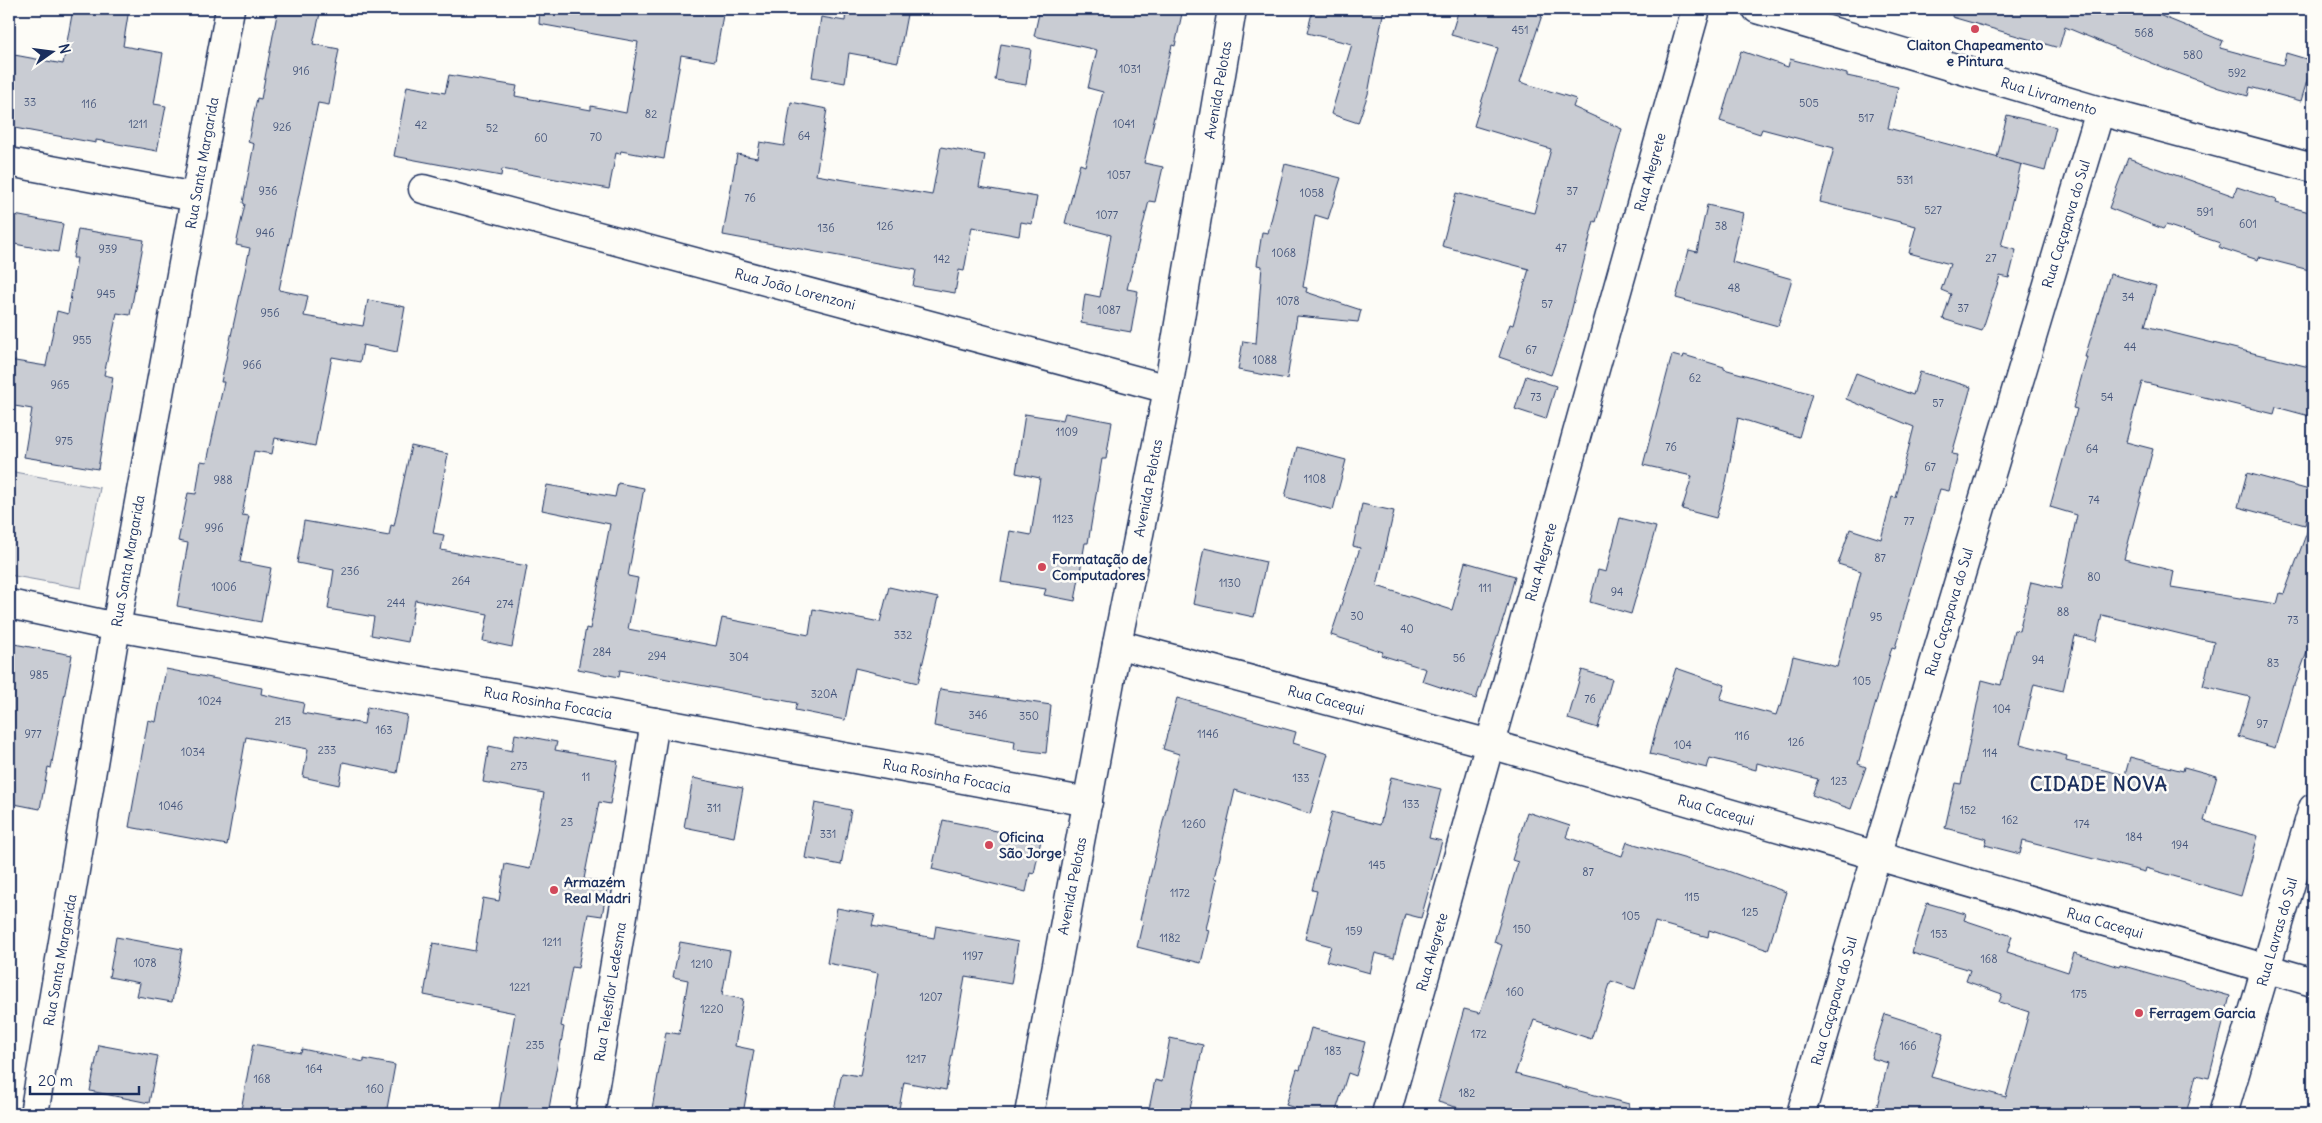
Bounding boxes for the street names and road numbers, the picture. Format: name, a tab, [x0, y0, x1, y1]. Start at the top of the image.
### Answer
street label: Avenida Pelotas	[1201, 39, 1235, 141]
street label: Rua Livramento	[1999, 73, 2099, 119]
street label: Rua Santa Margarida	[182, 96, 222, 230]
street label: Rua Alegrete	[1630, 131, 1670, 213]
street label: Rua Caçapava do Sul	[2038, 158, 2094, 290]
street label: Rua João Lorenzoni	[733, 264, 857, 314]
street label: Avenida Pelotas	[1130, 437, 1166, 539]
street label: Rua Santa Margarida	[108, 494, 148, 628]
street label: Rua Alegrete	[1521, 521, 1561, 603]
street label: Rua Caçapava do Sul	[1921, 546, 1977, 678]
street label: Rua Cacequi	[1286, 681, 1366, 719]
street label: Rua Rosinha Focacia	[482, 683, 614, 723]
street label: Rua Rosinha Focacia	[881, 755, 1013, 797]
street label: Rua Cacequi	[1676, 790, 1756, 830]
street label: Avenida Pelotas	[1054, 835, 1090, 937]
street label: Rua Lavras do Sul	[2253, 876, 2301, 988]
street label: Rua Santa Margarida	[40, 893, 80, 1027]
street label: Rua Cacequi	[2065, 903, 2145, 943]
street label: Rua Alegrete	[1412, 911, 1452, 993]
street label: Rua Telesflor Ledesma	[590, 921, 630, 1063]
street label: Rua Caçapava do Sul	[1807, 935, 1861, 1067]

